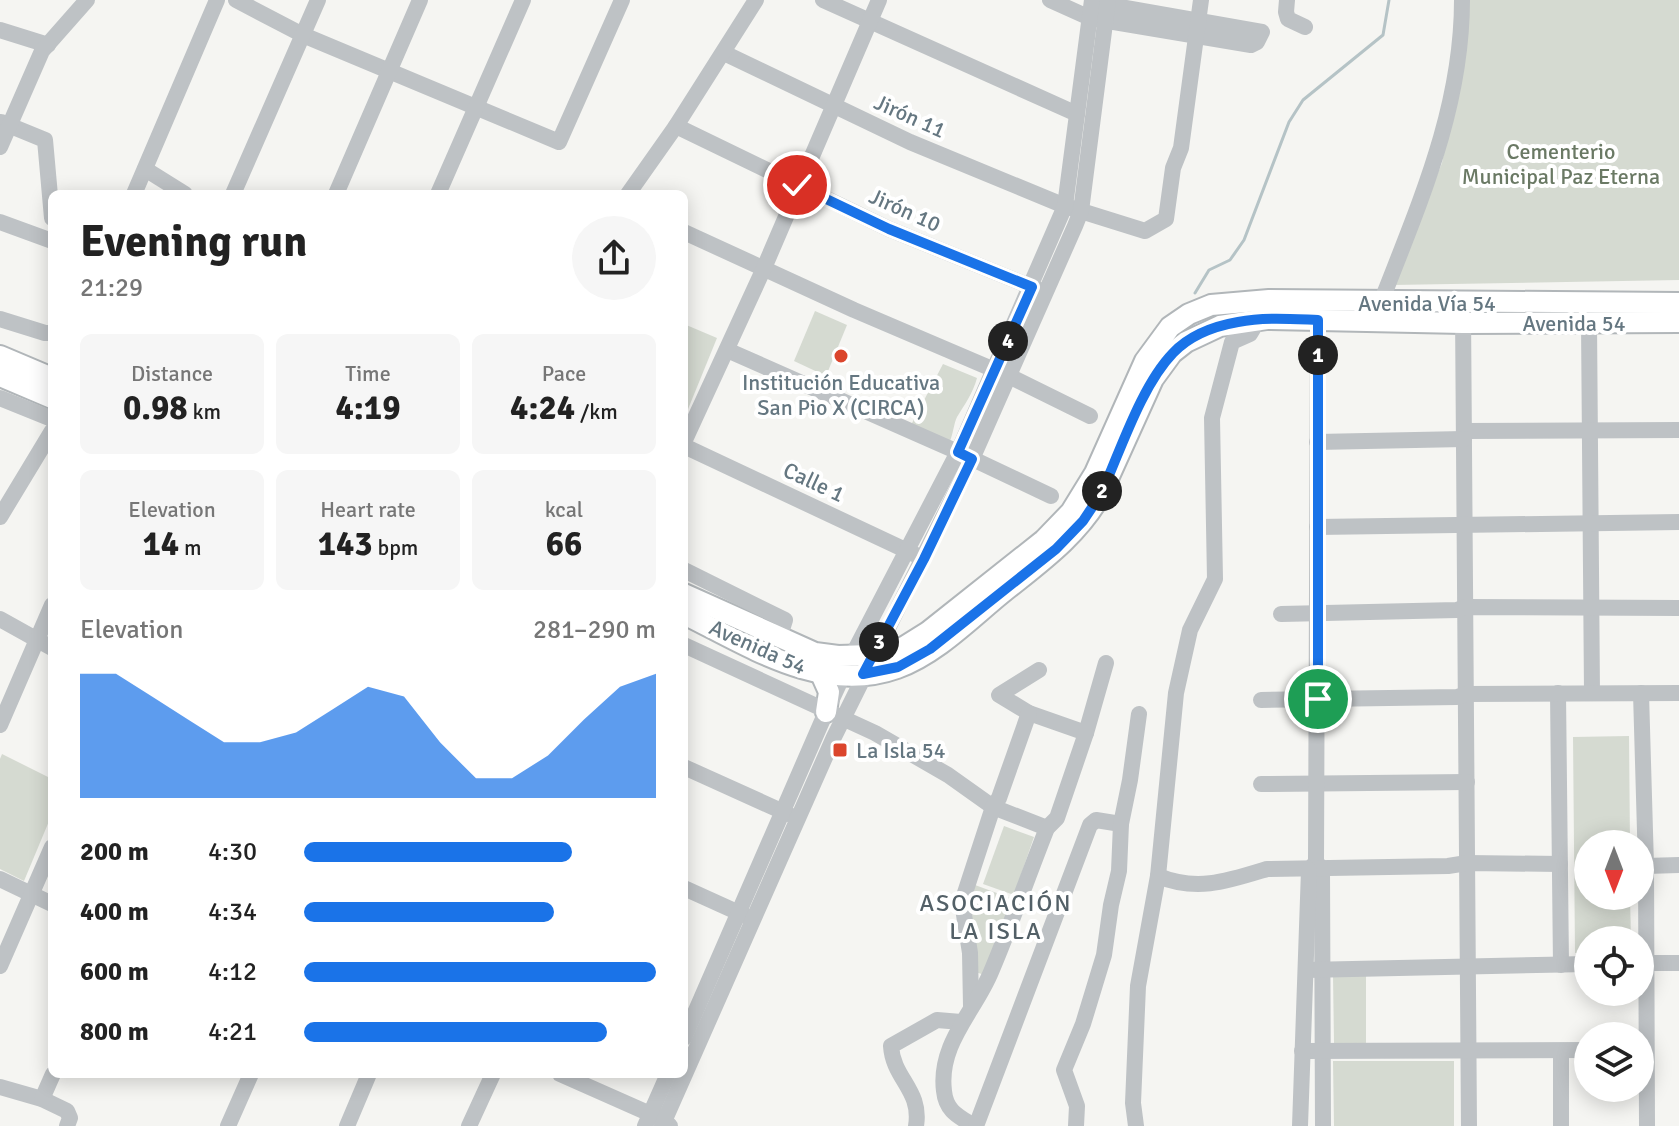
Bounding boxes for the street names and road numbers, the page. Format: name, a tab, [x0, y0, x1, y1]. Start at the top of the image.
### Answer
street label: Jirón 11	[870, 88, 950, 144]
street label: Jirón 10	[865, 182, 945, 238]
street label: Avenida Vía 54	[1358, 290, 1496, 317]
street label: Avenida 54	[1522, 310, 1626, 337]
street label: Calle 1	[779, 456, 849, 508]
street label: Avenida 54	[705, 614, 811, 680]

